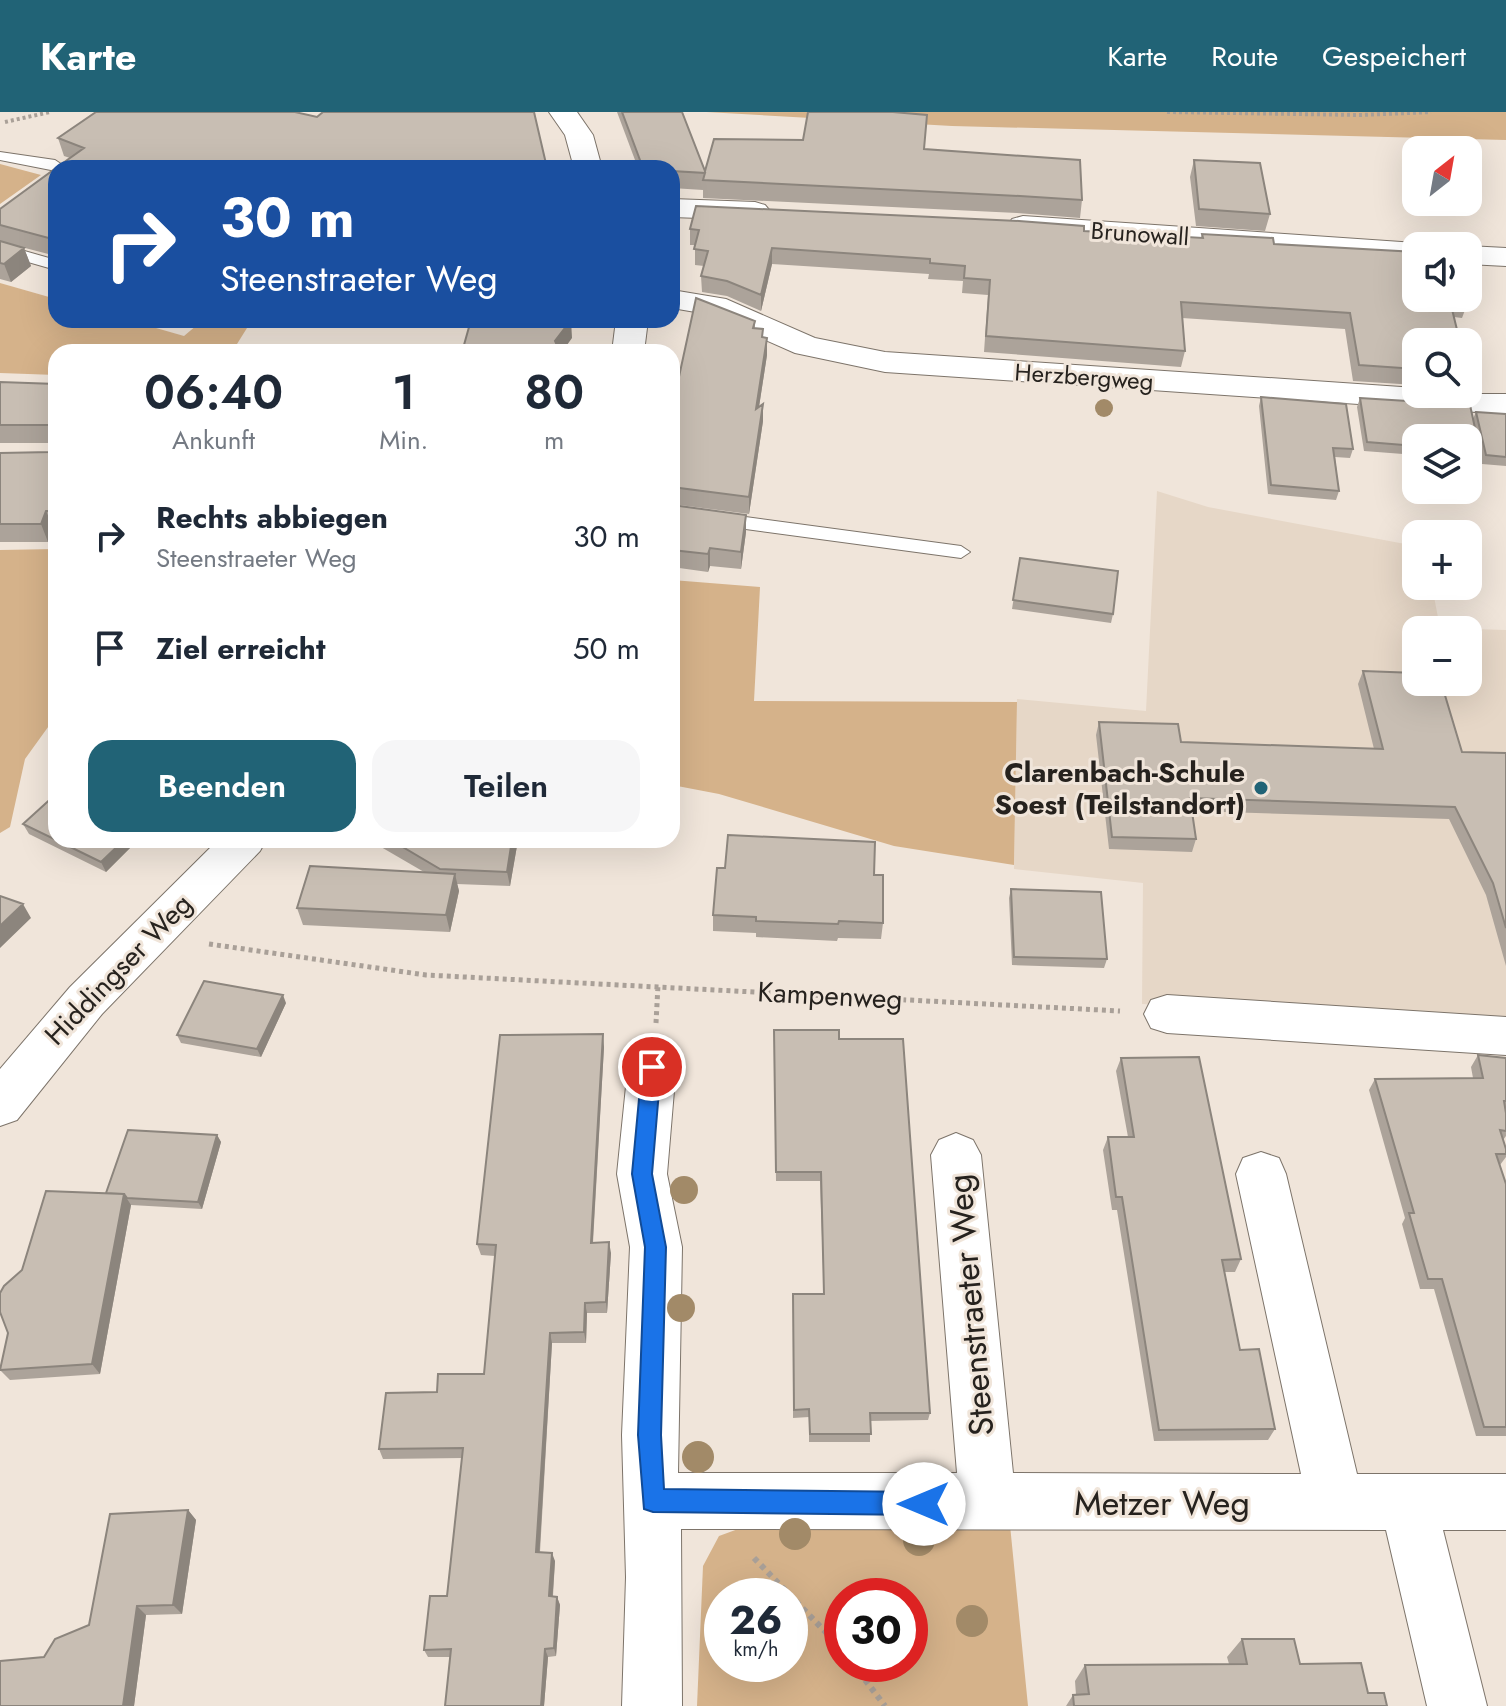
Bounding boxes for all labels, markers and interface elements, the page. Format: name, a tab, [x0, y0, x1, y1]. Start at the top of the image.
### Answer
text: Karte	[40, 29, 137, 84]
text: Karte	[1107, 36, 1167, 77]
text: Route	[1211, 36, 1278, 77]
text: Gespeichert	[1322, 36, 1466, 77]
north arrow	[1402, 136, 1482, 216]
map controls	[1402, 136, 1482, 696]
text: 30 m	[220, 177, 355, 258]
icon: right	[88, 192, 192, 296]
street label: Brunowall	[1090, 213, 1190, 254]
button: sound	[1402, 232, 1482, 312]
text: Steenstraeter Weg	[220, 252, 498, 304]
button: search	[1402, 328, 1482, 408]
street label: Herzbergweg	[1013, 354, 1155, 399]
text: 06:40	[144, 358, 283, 427]
text: 1	[392, 358, 416, 427]
text: 80	[524, 358, 584, 427]
text: Ankunft	[172, 421, 255, 459]
text: Min.	[379, 421, 428, 459]
text: m	[544, 421, 564, 459]
button: layers	[1402, 424, 1482, 504]
text: Rechts abbiegen	[156, 496, 388, 539]
icon: right	[88, 514, 132, 558]
text: 30 m	[573, 515, 640, 558]
button: +	[1402, 520, 1482, 600]
text: Steenstraeter Weg	[156, 539, 357, 577]
button: −	[1402, 616, 1482, 696]
icon: arrive	[88, 626, 132, 670]
text: Ziel erreicht	[156, 627, 325, 670]
text: 50 m	[573, 627, 640, 670]
button: Beenden	[88, 740, 356, 832]
button: Teilen	[372, 740, 640, 832]
place label: Clarenbach-Schule Soest (Teilstandort)	[994, 752, 1245, 825]
marker: Clarenbach-Schule Soest (Teilstandort)	[1252, 779, 1270, 797]
street label: Hiddingser Weg	[35, 884, 201, 1054]
street label: Kampenweg	[756, 971, 903, 1020]
pin	[618, 1033, 686, 1101]
icon: arrive	[630, 1045, 674, 1089]
street label: Steenstraeter Weg	[935, 1172, 1006, 1438]
position arrow	[882, 1462, 966, 1546]
street label: Metzer Weg	[1074, 1479, 1250, 1528]
speed limit sign: 30	[824, 1578, 928, 1682]
text: 26	[730, 1591, 783, 1649]
text: km/h	[733, 1635, 779, 1664]

